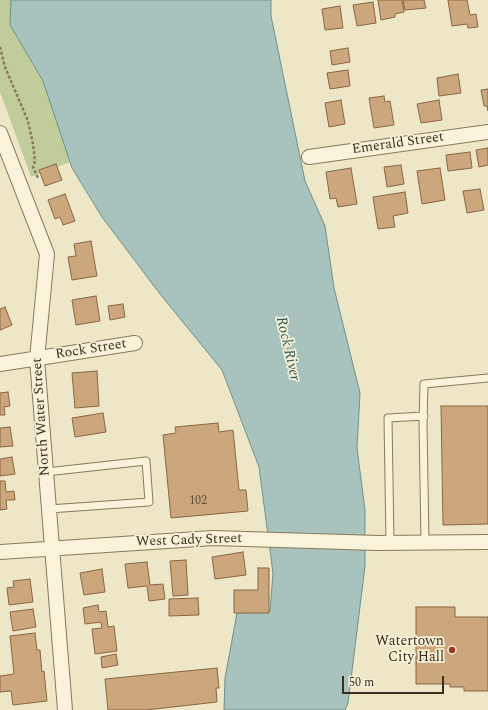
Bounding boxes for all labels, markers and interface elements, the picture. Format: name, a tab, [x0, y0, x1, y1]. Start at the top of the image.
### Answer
street label: Emerald Street	[351, 129, 445, 159]
water label: Rock River	[271, 315, 303, 383]
street label: Rock Street	[54, 336, 128, 364]
street label: North Water Street	[29, 357, 55, 477]
house number: 102	[189, 495, 207, 509]
street label: West Cady Street	[136, 531, 242, 551]
place label: Watertown City Hall	[375, 634, 444, 666]
marker: Watertown City Hall	[447, 645, 457, 655]
scale bar	[344, 668, 446, 694]
text: 50 m	[349, 673, 374, 692]

